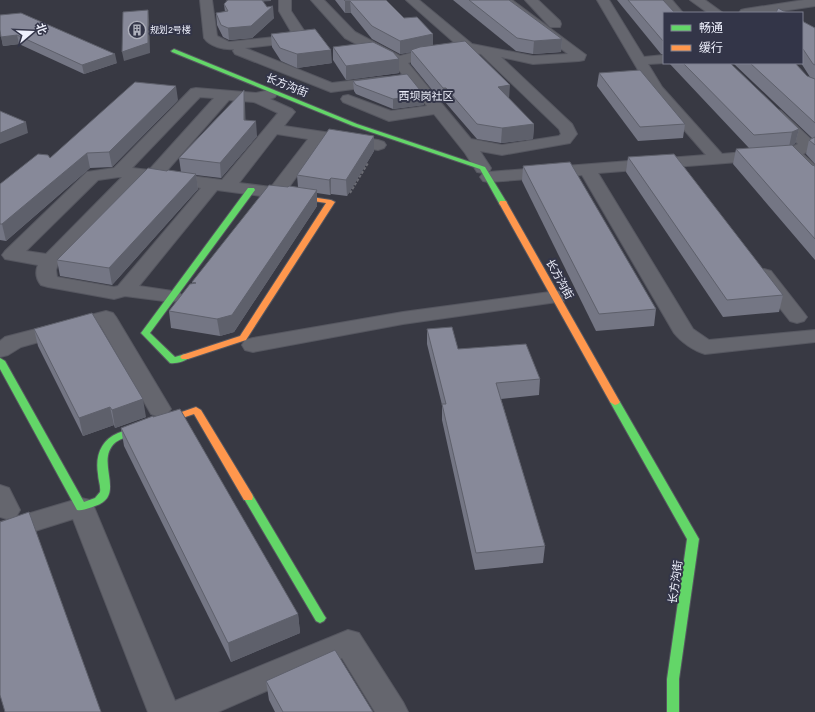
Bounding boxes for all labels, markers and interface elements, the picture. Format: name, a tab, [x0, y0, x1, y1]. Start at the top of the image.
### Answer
north arrow	[12, 12, 52, 52]
legend	[663, 12, 803, 64]
building icon: 规划2号楼	[127, 20, 147, 40]
text: 畅通	[699, 21, 723, 35]
text: 北	[34, 22, 49, 36]
place label: 规划2号楼	[150, 25, 191, 35]
text: 缓行	[699, 41, 723, 55]
street label: 长方沟街	[264, 71, 310, 99]
district label: 西坝岗社区	[399, 90, 454, 102]
street label: 长方沟街	[544, 257, 576, 301]
street label: 长方沟街	[666, 559, 684, 605]

